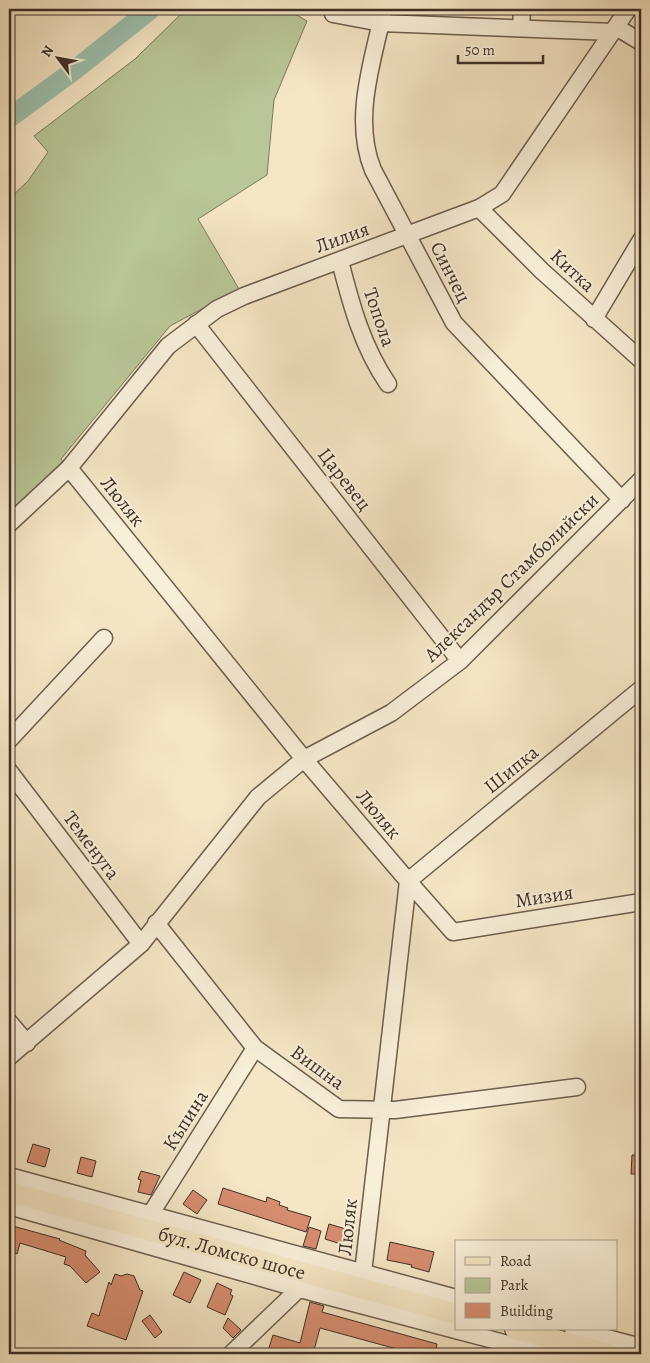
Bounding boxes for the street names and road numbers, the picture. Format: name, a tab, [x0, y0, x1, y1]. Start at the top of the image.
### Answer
street label: Лилия	[311, 215, 373, 260]
street label: Синчец	[424, 237, 477, 307]
street label: Китка	[544, 243, 602, 299]
street label: Топола	[357, 284, 402, 351]
street label: Царевец	[312, 442, 378, 516]
street label: Люляк	[94, 470, 151, 532]
street label: Александър Стамболийски	[417, 487, 605, 669]
street label: Шипка	[478, 738, 545, 800]
street label: Люляк	[350, 784, 407, 845]
street label: Теменуга	[57, 805, 127, 886]
street label: Мизия	[513, 879, 575, 914]
street label: Вишна	[285, 1039, 351, 1097]
street label: Къпина	[156, 1084, 215, 1156]
street label: Люляк	[331, 1197, 364, 1257]
street label: бул. Ломско шосе	[155, 1220, 308, 1286]

